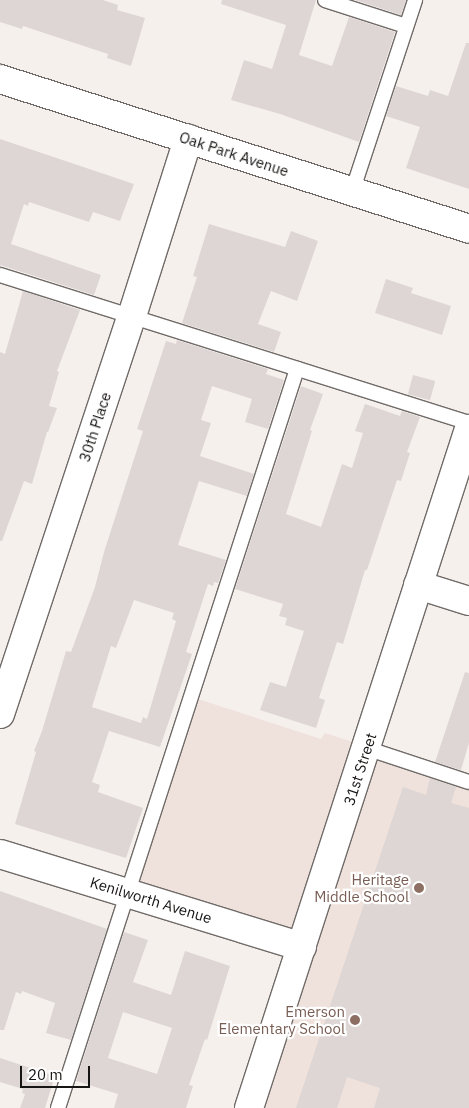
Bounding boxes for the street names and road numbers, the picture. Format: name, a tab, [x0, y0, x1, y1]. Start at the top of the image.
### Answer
street label: Oak Park Avenue	[177, 128, 291, 180]
street label: 30th Place	[75, 390, 115, 464]
street label: 31st Street	[340, 730, 380, 808]
street label: Kenilworth Avenue	[88, 873, 214, 927]

